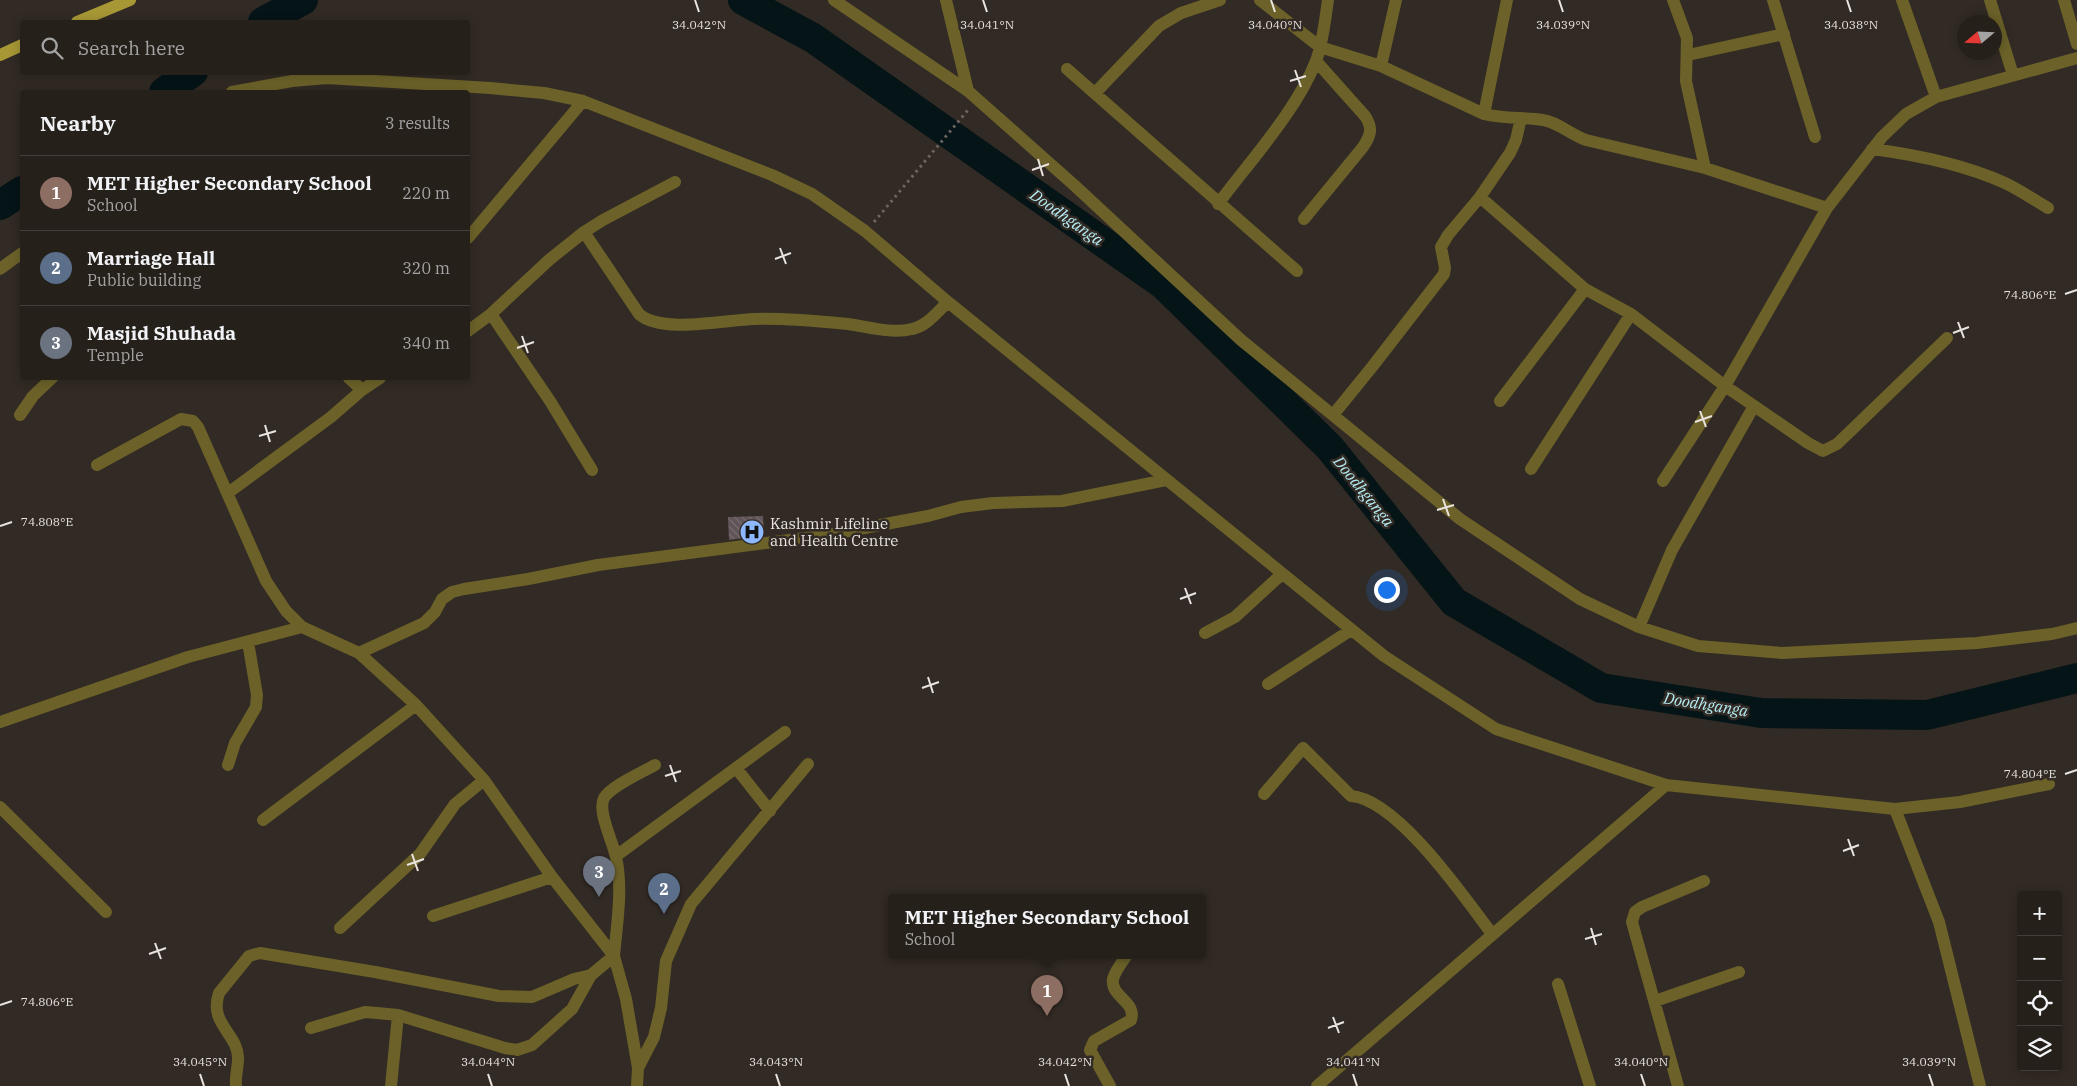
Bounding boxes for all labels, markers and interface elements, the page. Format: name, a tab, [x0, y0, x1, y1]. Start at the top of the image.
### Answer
north arrow	[1957, 15, 2002, 60]
text: 34.042°N	[672, 17, 726, 32]
text: 34.041°N	[960, 17, 1014, 32]
text: 34.040°N	[1248, 17, 1302, 32]
text: 34.039°N	[1536, 17, 1590, 32]
text: 34.038°N	[1824, 17, 1878, 32]
search box	[20, 20, 470, 75]
icon: search	[38, 34, 66, 62]
text: Search here	[78, 36, 185, 60]
text: Nearby	[40, 109, 116, 137]
text: 3 results	[385, 113, 450, 133]
text: MET Higher Secondary School	[87, 171, 372, 195]
text: 1	[51, 183, 61, 203]
text: 220 m	[402, 183, 450, 203]
water label: Doodhganga	[1026, 184, 1108, 250]
text: School	[87, 195, 138, 215]
text: Marriage Hall	[87, 246, 215, 270]
text: 2	[51, 258, 61, 278]
text: 320 m	[402, 258, 450, 278]
text: Public building	[87, 270, 201, 290]
text: 74.806°E	[2004, 287, 2056, 302]
text: Masjid Shuhada	[87, 321, 236, 345]
text: 3	[51, 333, 61, 353]
text: 340 m	[402, 333, 450, 353]
text: Temple	[87, 345, 144, 365]
water label: Doodhganga	[1329, 451, 1399, 531]
text: 74.808°E	[21, 514, 73, 529]
place label: Kashmir Lifeline and Health Centre	[770, 514, 898, 550]
hospital icon: Kashmir Lifeline and Health Centre	[739, 519, 765, 545]
your location	[1374, 577, 1400, 603]
water label: Doodhganga	[1661, 687, 1750, 721]
text: 74.804°E	[2004, 766, 2056, 781]
pin: 3	[583, 856, 615, 897]
pin: 2	[648, 873, 680, 914]
map controls	[2017, 891, 2062, 1071]
button: +	[2017, 891, 2062, 936]
popup	[888, 894, 1206, 959]
text: MET Higher Secondary School	[905, 905, 1189, 929]
text: School	[905, 929, 955, 949]
button: −	[2017, 936, 2062, 981]
pin: 1	[1031, 975, 1063, 1016]
button: locate	[2017, 981, 2062, 1026]
text: 74.806°E	[21, 994, 73, 1009]
button: layers	[2017, 1026, 2062, 1071]
text: 34.045°N	[173, 1054, 227, 1069]
text: 34.044°N	[461, 1054, 515, 1069]
text: 34.043°N	[749, 1054, 803, 1069]
text: 34.042°N	[1038, 1054, 1092, 1069]
text: 34.041°N	[1326, 1054, 1380, 1069]
text: 34.040°N	[1614, 1054, 1668, 1069]
text: 34.039°N	[1902, 1054, 1956, 1069]

